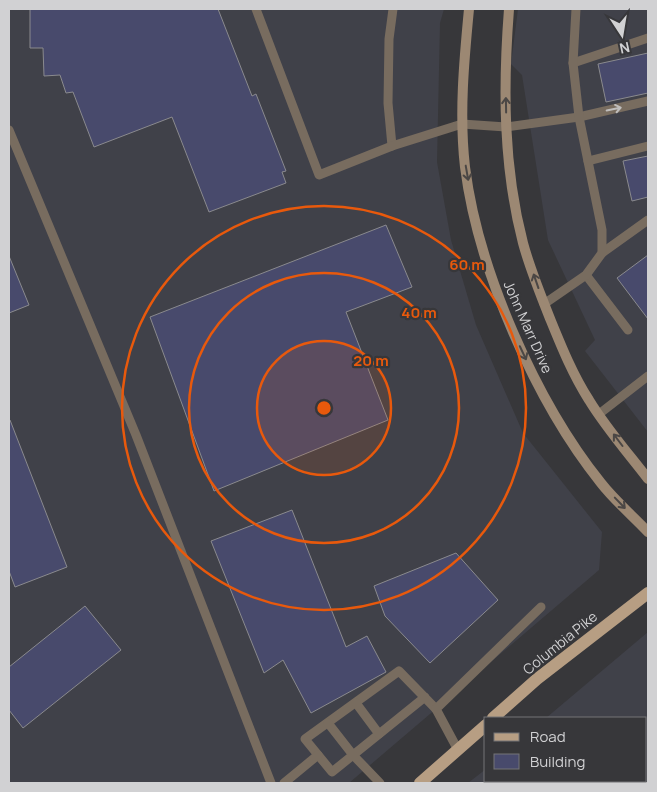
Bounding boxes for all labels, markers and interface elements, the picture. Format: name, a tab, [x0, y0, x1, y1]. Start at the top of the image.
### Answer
north arrow	[597, 10, 647, 60]
text: N	[618, 38, 632, 59]
one-way arrow	[501, 97, 511, 114]
one-way arrow	[605, 104, 621, 113]
one-way arrow	[462, 164, 472, 180]
text: 60 m	[449, 254, 485, 275]
one-way arrow	[531, 274, 540, 289]
street label: John Marr Drive	[500, 278, 557, 376]
text: 40 m	[401, 302, 437, 323]
one-way arrow	[519, 345, 529, 360]
text: 20 m	[353, 350, 389, 371]
centre of rings	[315, 399, 333, 417]
one-way arrow	[613, 434, 624, 447]
one-way arrow	[614, 497, 626, 509]
street label: Columbia Pike	[518, 607, 601, 679]
legend	[484, 717, 647, 782]
text: Road	[530, 726, 566, 747]
text: Building	[530, 751, 585, 772]

